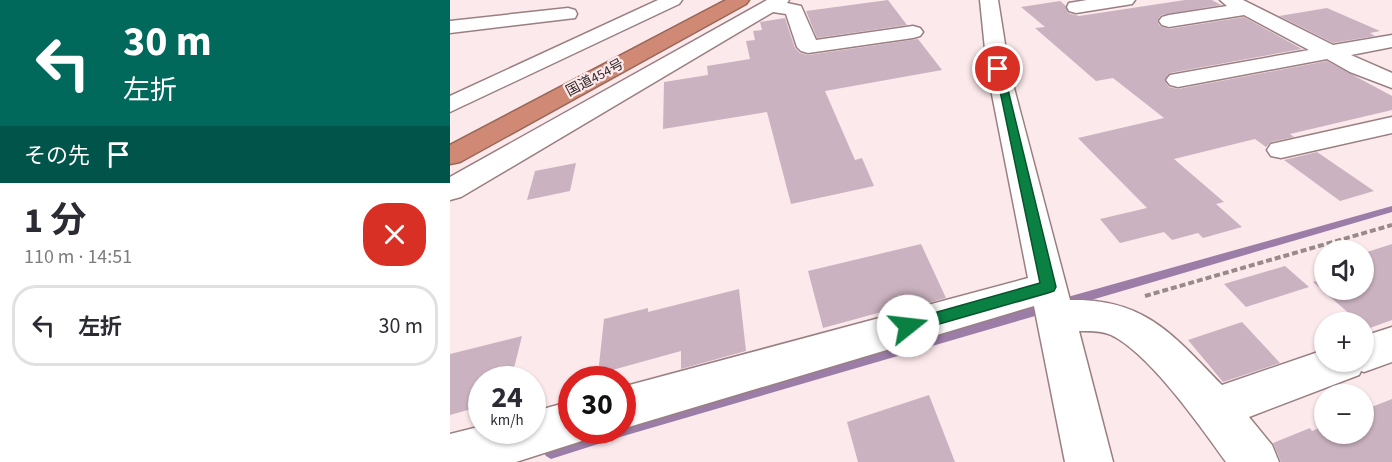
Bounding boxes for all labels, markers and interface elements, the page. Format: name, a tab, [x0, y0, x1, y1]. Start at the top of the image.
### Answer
text: 30 m	[123, 12, 212, 72]
icon: left	[24, 24, 102, 102]
pin	[972, 43, 1023, 94]
icon: arrive	[981, 52, 1014, 85]
street label: 国道454号	[563, 54, 627, 102]
text: 左折	[123, 71, 177, 110]
icon: arrive	[102, 138, 135, 171]
text: その先	[24, 140, 90, 172]
text: 1 分	[24, 195, 86, 246]
button: close	[363, 203, 426, 266]
map controls	[1314, 240, 1374, 444]
button: sound	[1314, 240, 1374, 300]
text: 110 m · 14:51	[24, 243, 132, 271]
position arrow	[876, 294, 940, 358]
icon: left	[27, 309, 60, 342]
text: 30 m	[378, 310, 423, 342]
text: 左折	[78, 311, 122, 343]
button: +	[1314, 312, 1374, 372]
speed limit sign: 30	[558, 366, 636, 444]
text: 24	[491, 376, 523, 419]
button: −	[1314, 384, 1374, 444]
text: km/h	[490, 410, 524, 431]

